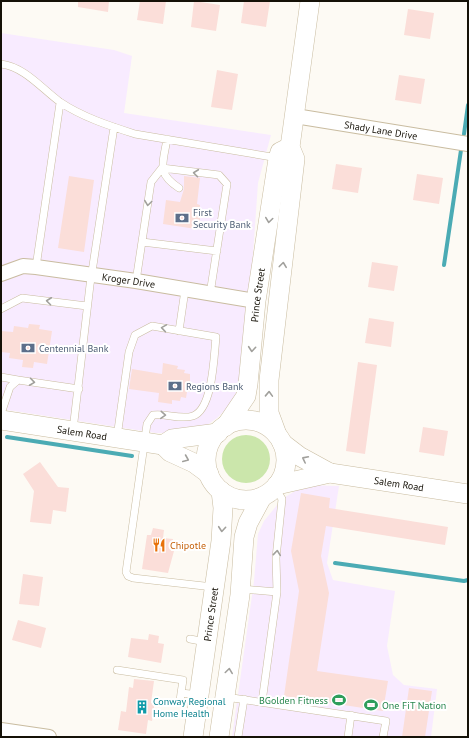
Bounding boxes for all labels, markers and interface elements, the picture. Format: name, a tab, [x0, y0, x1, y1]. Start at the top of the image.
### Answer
street label: Shady Lane Drive	[343, 118, 418, 143]
one-way arrow	[193, 168, 199, 177]
one-way arrow	[144, 200, 153, 206]
place label: First Security Bank	[193, 206, 251, 231]
bank icon: First Security Bank	[174, 210, 190, 226]
one-way arrow	[265, 217, 274, 223]
one-way arrow	[278, 262, 287, 268]
street label: Prince Street	[248, 267, 268, 323]
street label: Kroger Drive	[101, 270, 156, 291]
one-way arrow	[45, 297, 52, 306]
one-way arrow	[161, 324, 167, 333]
bank icon: Centennial Bank	[20, 340, 36, 356]
place label: Centennial Bank	[39, 342, 109, 355]
one-way arrow	[248, 346, 257, 352]
one-way arrow	[29, 377, 35, 386]
bank icon: Regions Bank	[167, 378, 183, 394]
place label: Regions Bank	[186, 380, 243, 393]
one-way arrow	[264, 391, 273, 397]
one-way arrow	[160, 411, 166, 419]
street label: Salem Road	[56, 423, 108, 443]
one-way arrow	[182, 454, 190, 462]
one-way arrow	[302, 457, 309, 464]
street label: Salem Road	[373, 474, 425, 494]
one-way arrow	[218, 526, 227, 532]
restaurant icon: Chipotle	[151, 537, 167, 553]
place label: Chipotle	[170, 539, 206, 552]
one-way arrow	[272, 550, 281, 556]
street label: Prince Street	[201, 586, 221, 642]
one-way arrow	[224, 668, 233, 674]
sports icon: BGolden Fitness	[331, 692, 347, 708]
place label: BGolden Fitness	[259, 694, 328, 707]
place label: Conway Regional Home Health	[153, 695, 226, 720]
sports icon: One FiT Nation	[363, 697, 379, 713]
building icon: Conway Regional Home Health	[134, 699, 150, 715]
place label: One FiT Nation	[382, 699, 446, 712]

